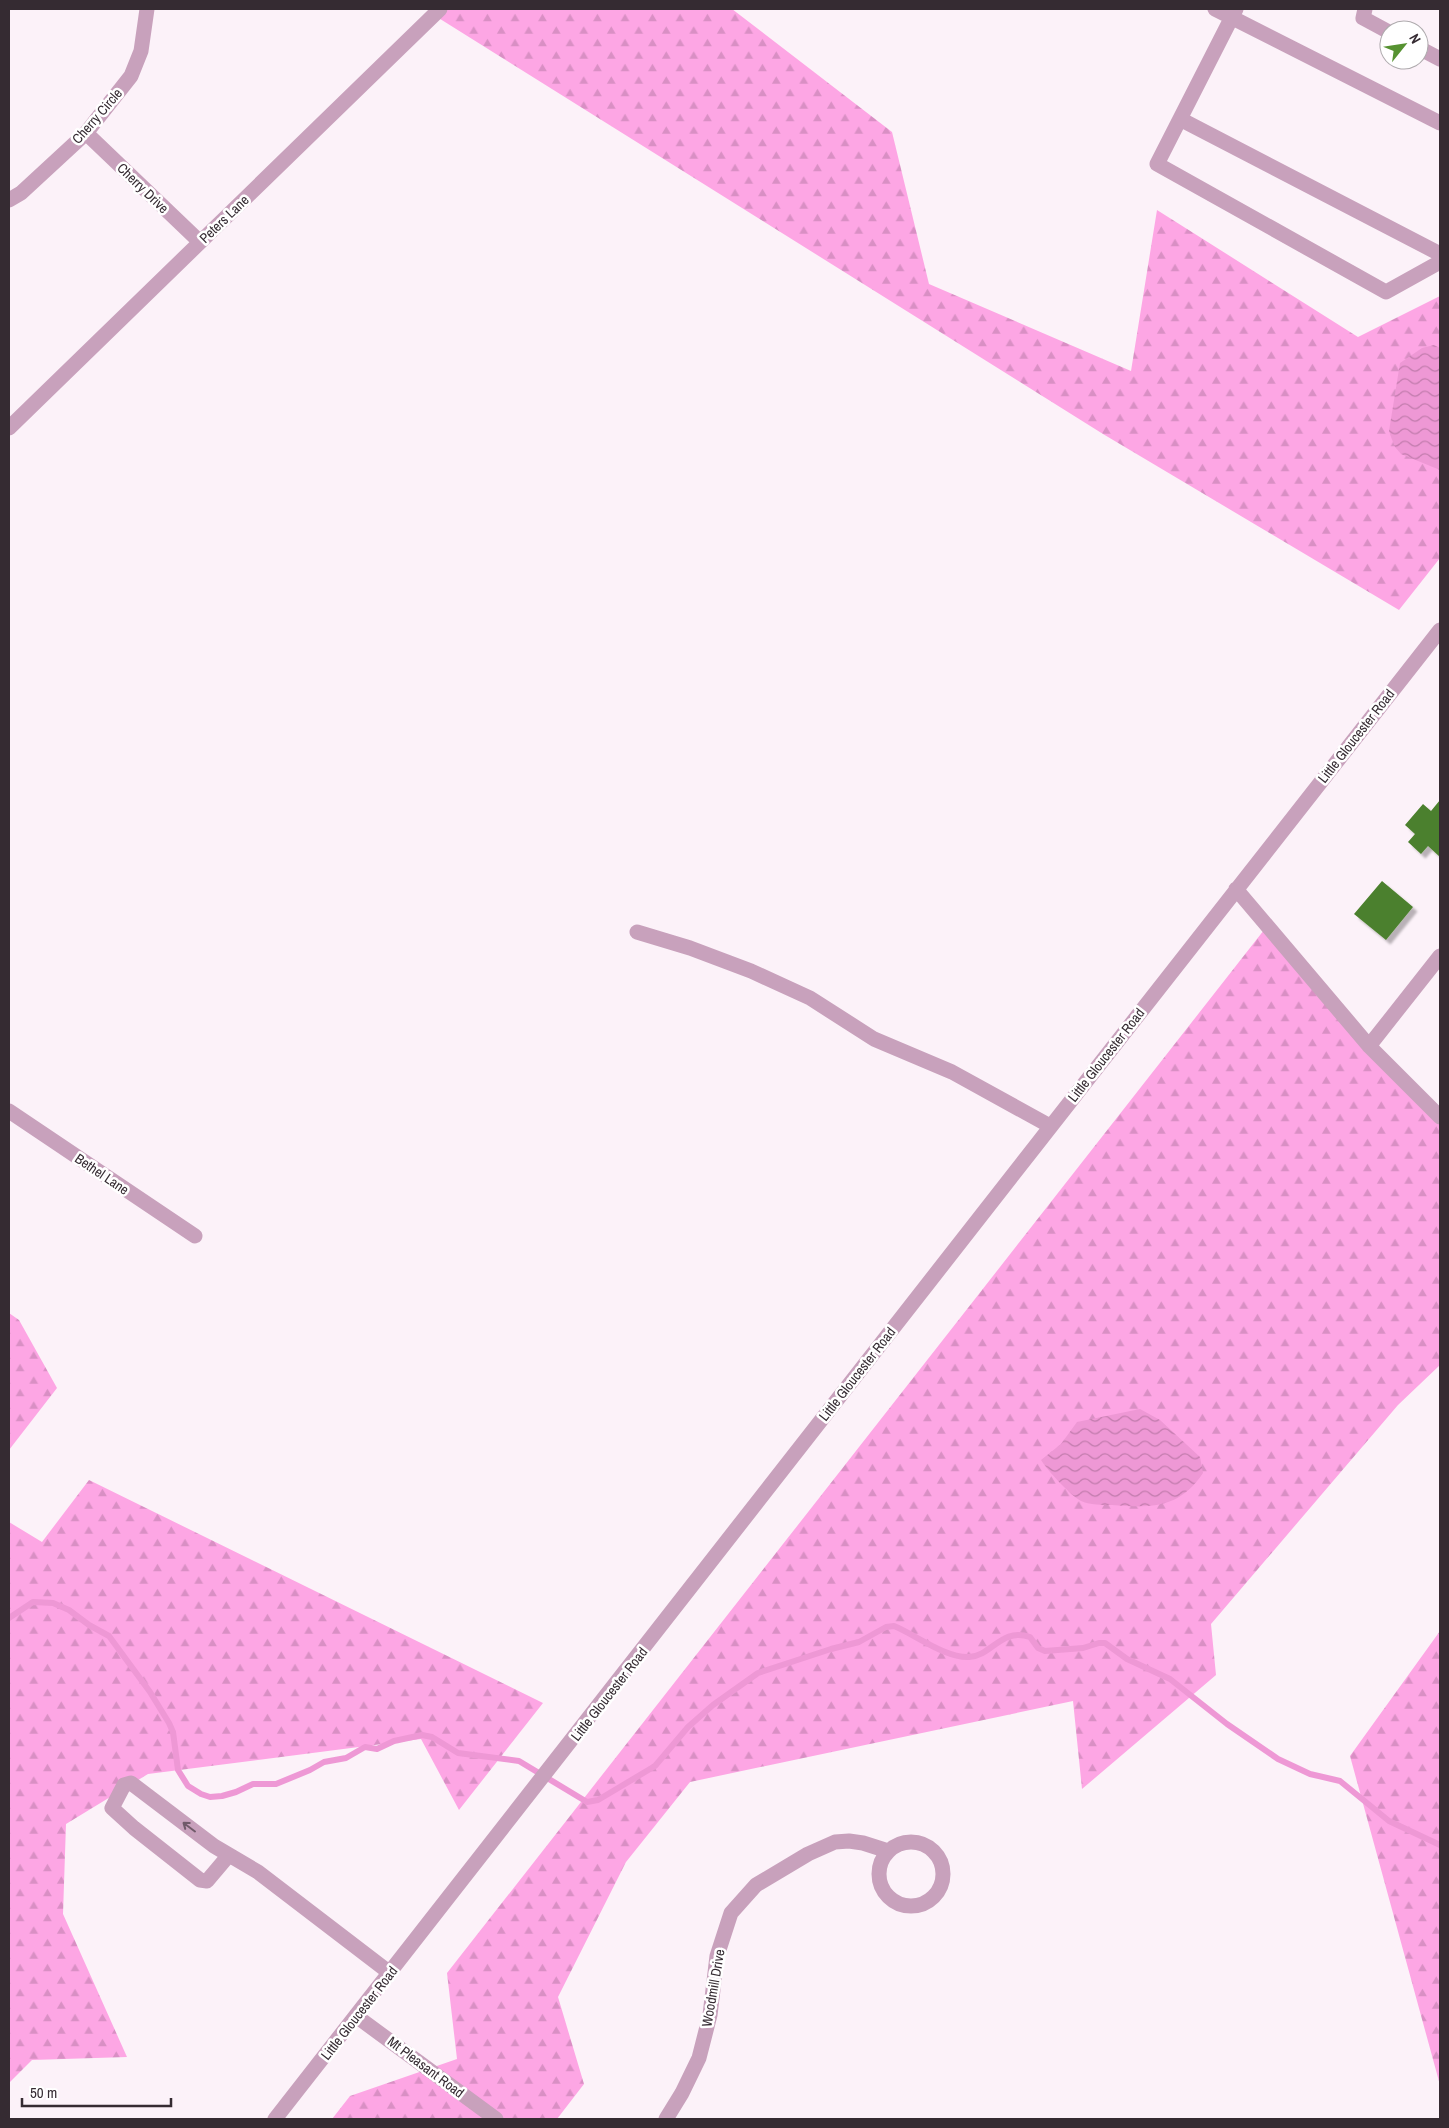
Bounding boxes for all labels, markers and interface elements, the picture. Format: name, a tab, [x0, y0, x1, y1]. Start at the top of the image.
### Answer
north arrow	[1379, 20, 1429, 70]
text: N	[1405, 30, 1425, 47]
street label: Cherry Circle	[68, 85, 126, 147]
street label: Cherry Drive	[113, 159, 173, 217]
street label: Peters Lane	[195, 191, 253, 247]
street label: Little Gloucester Road	[1314, 685, 1398, 787]
street label: Little Gloucester Road	[1064, 1004, 1148, 1106]
street label: Bethel Lane	[72, 1149, 132, 1199]
street label: Little Gloucester Road	[815, 1323, 899, 1425]
street label: Little Gloucester Road	[567, 1643, 651, 1745]
one-way arrow	[182, 1822, 196, 1832]
street label: Woodmill Drive	[697, 1948, 729, 2028]
street label: Little Gloucester Road	[317, 1962, 401, 2064]
street label: Mt Pleasant Road	[384, 2032, 468, 2102]
scale bar	[22, 2076, 171, 2108]
text: 50 m	[30, 2082, 57, 2103]

